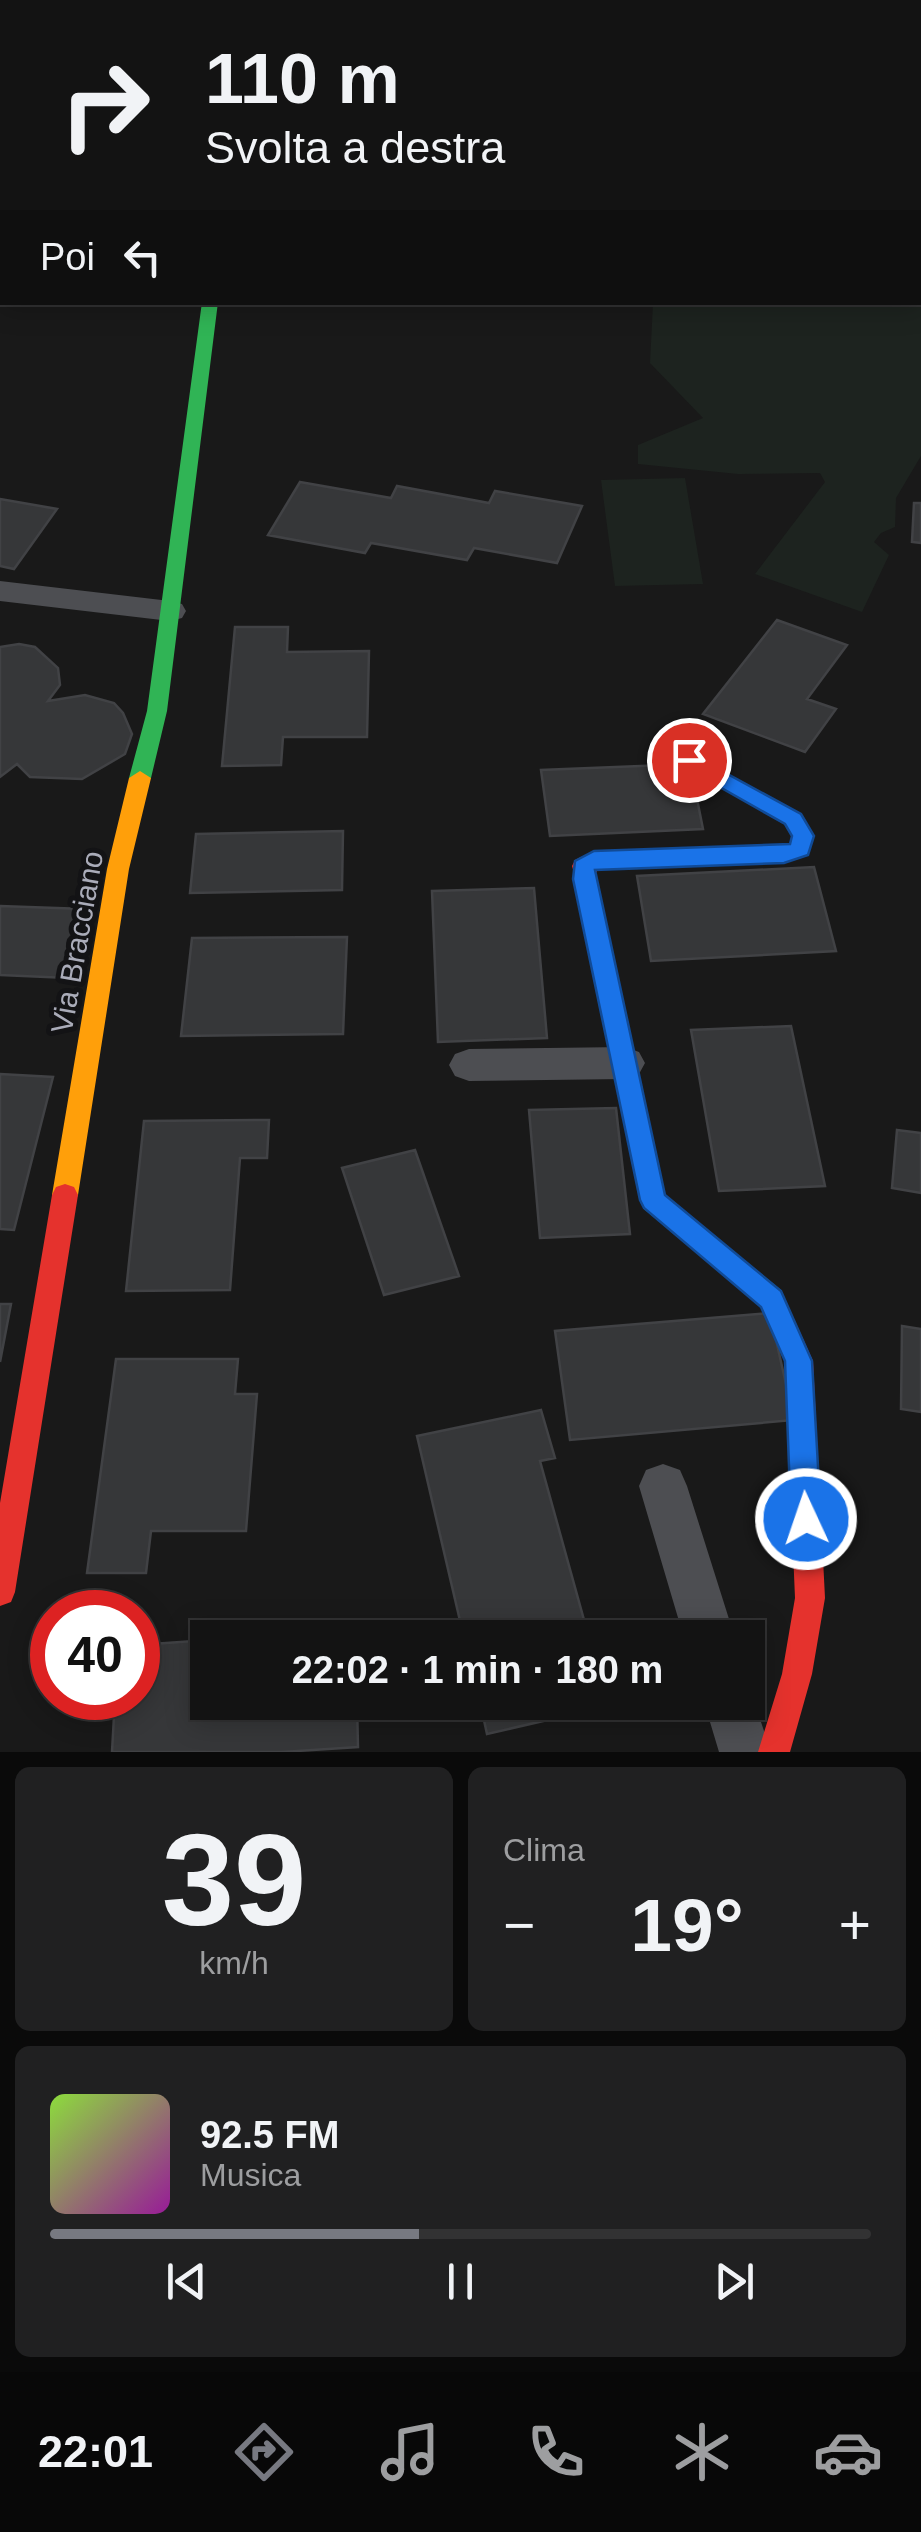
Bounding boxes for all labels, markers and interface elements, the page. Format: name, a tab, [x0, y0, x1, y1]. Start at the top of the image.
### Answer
icon: right	[40, 40, 170, 170]
text: 110 m	[205, 40, 400, 118]
text: Svolta a destra	[205, 122, 505, 173]
icon: left	[115, 230, 170, 285]
text: Poi	[40, 236, 95, 278]
pin	[647, 718, 732, 803]
icon: arrive	[662, 733, 717, 788]
street label: Via Bracciano	[45, 848, 109, 1036]
position arrow	[754, 1467, 858, 1571]
speed limit sign: 40	[30, 1590, 160, 1720]
text: 22:02 · 1 min · 180 m	[292, 1649, 663, 1691]
text: 39	[162, 1807, 306, 1953]
text: Clima	[503, 1832, 585, 1868]
text: 19°	[630, 1883, 744, 1967]
text: −	[503, 1894, 535, 1956]
text: +	[839, 1894, 871, 1956]
text: km/h	[199, 1945, 269, 1981]
text: 92.5 FM	[200, 2114, 339, 2156]
text: Musica	[200, 2157, 301, 2193]
icon: previous	[159, 2254, 214, 2309]
icon: pause	[433, 2254, 488, 2309]
icon: next	[707, 2254, 762, 2309]
icon: directions	[229, 2417, 299, 2487]
icon: music	[375, 2417, 445, 2487]
icon: phone	[521, 2417, 591, 2487]
icon: climate	[667, 2417, 737, 2487]
icon: car	[813, 2417, 883, 2487]
text: 22:01	[38, 2426, 153, 2477]

